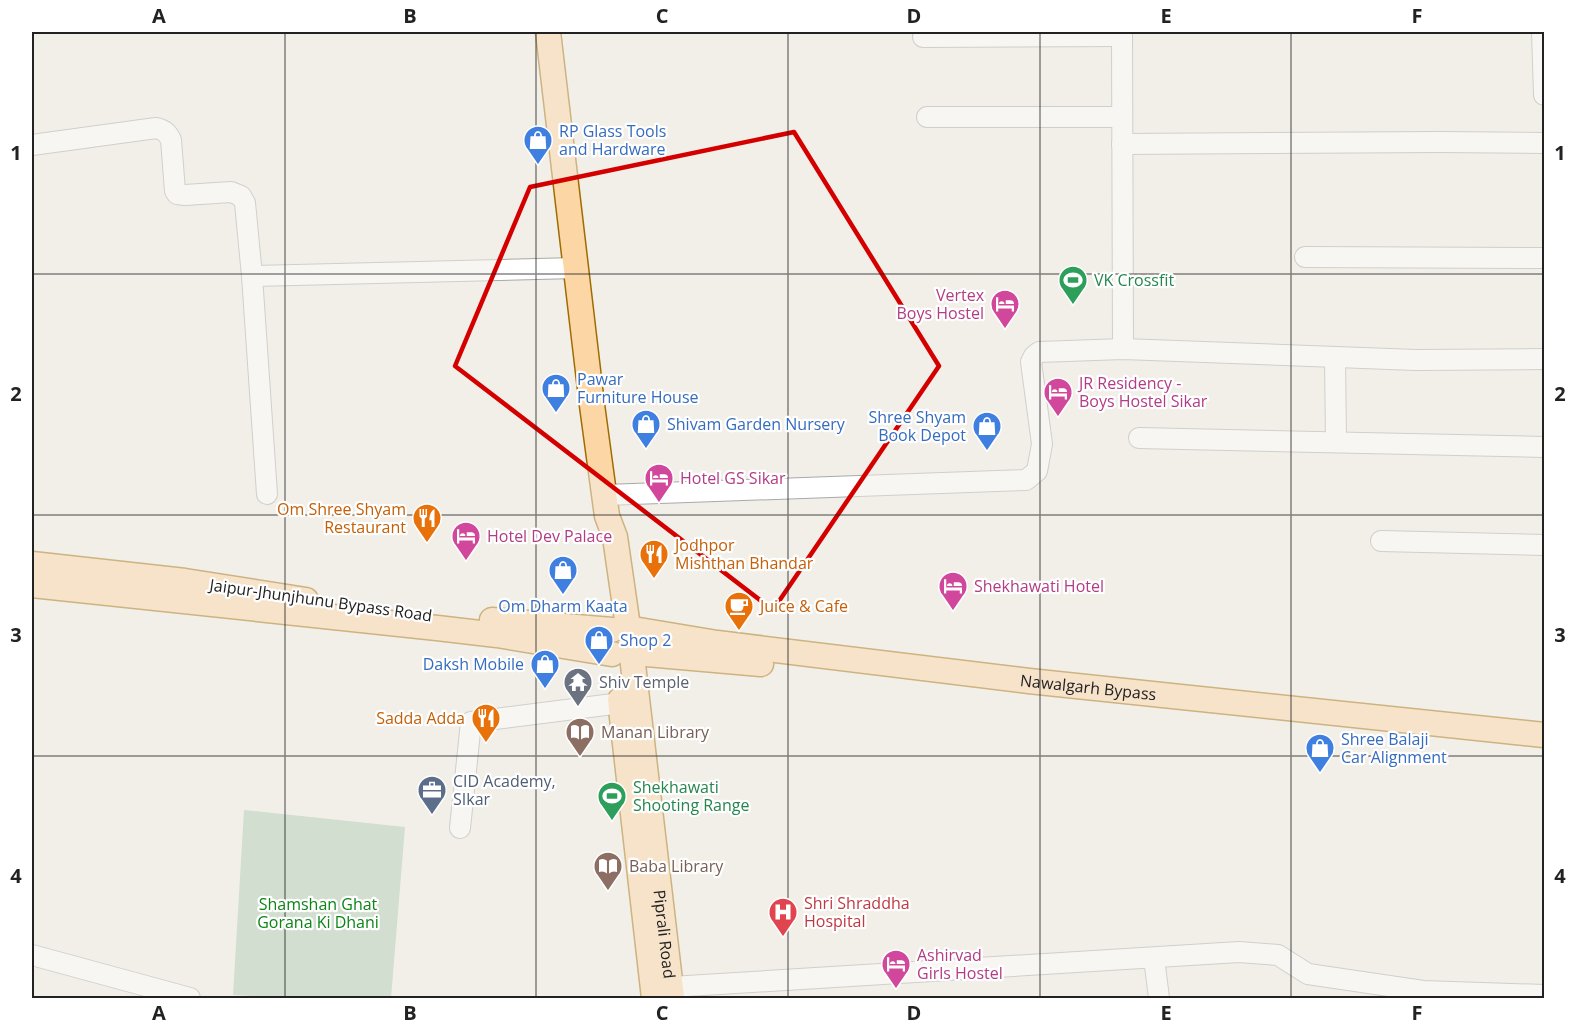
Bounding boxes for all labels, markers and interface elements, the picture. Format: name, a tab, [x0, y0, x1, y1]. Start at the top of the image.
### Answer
text: A	[152, 2, 166, 29]
text: B	[403, 2, 417, 29]
text: C	[656, 2, 669, 29]
text: D	[907, 2, 921, 29]
text: E	[1160, 2, 1172, 29]
text: F	[1412, 2, 1422, 29]
place label: RP Glass Tools and Hardware	[559, 120, 666, 160]
shop icon: RP Glass Tools and Hardware	[522, 124, 554, 166]
text: 1	[10, 139, 22, 166]
text: 1	[1554, 139, 1566, 166]
sports icon: VK Crossfit	[1057, 264, 1089, 306]
place label: VK Crossfit	[1094, 269, 1174, 291]
place label: Vertex Boys Hostel	[896, 284, 985, 324]
hotel icon: Vertex Boys Hostel	[989, 288, 1021, 330]
place label: Pawar Furniture House	[577, 368, 699, 408]
shop icon: Pawar Furniture House	[540, 372, 572, 414]
place label: JR Residency - Boys Hostel Sikar	[1077, 372, 1208, 412]
hotel icon: JR Residency - Boys Hostel Sikar	[1042, 376, 1074, 418]
text: 2	[10, 380, 22, 407]
text: 2	[1554, 380, 1566, 407]
place label: Shree Shyam Book Depot	[868, 406, 966, 446]
shop icon: Shivam Garden Nursery	[630, 408, 662, 450]
shop icon: Shree Shyam Book Depot	[971, 410, 1003, 452]
place label: Shivam Garden Nursery	[667, 413, 846, 435]
hotel icon: Hotel GS Sikar	[643, 462, 675, 504]
place label: Hotel GS Sikar	[680, 467, 786, 489]
place label: Om Shree Shyam Restaurant	[277, 498, 406, 538]
restaurant icon: Om Shree Shyam Restaurant	[411, 502, 443, 544]
hotel icon: Hotel Dev Palace	[450, 520, 482, 562]
place label: Hotel Dev Palace	[487, 525, 612, 547]
place label: Jodhpor Mishthan Bhandar	[673, 534, 814, 574]
restaurant icon: Jodhpor Mishthan Bhandar	[638, 538, 670, 580]
shop icon: Om Dharm Kaata	[547, 554, 579, 596]
hotel icon: Shekhawati Hotel	[937, 570, 969, 612]
street label: Jaipur-Jhunjhunu Bypass Road	[206, 573, 434, 627]
place label: Shekhawati Hotel	[974, 575, 1104, 597]
cafe icon: Juice & Cafe	[723, 590, 755, 632]
place label: Om Dharm Kaata	[498, 595, 628, 617]
place label: Juice & Cafe	[758, 595, 848, 617]
text: 3	[10, 621, 22, 648]
text: 3	[1554, 621, 1566, 648]
shop icon: Shop 2	[583, 624, 615, 666]
place label: Shop 2	[620, 629, 671, 651]
shop icon: Daksh Mobile	[529, 648, 561, 690]
place label: Daksh Mobile	[423, 653, 524, 675]
temple icon: Shiv Temple	[562, 666, 594, 708]
street label: Nawalgarh Bypass	[1019, 669, 1157, 705]
place label: Shiv Temple	[599, 671, 689, 693]
restaurant icon: Sadda Adda	[470, 702, 502, 744]
place label: Sadda Adda	[376, 707, 465, 729]
library icon: Manan Library	[564, 716, 596, 758]
place label: Manan Library	[601, 721, 710, 743]
place label: Shree Balaji Car Alignment	[1341, 728, 1447, 768]
shop icon: Shree Balaji Car Alignment	[1304, 732, 1336, 774]
place label: CID Academy, SIkar	[453, 770, 556, 810]
office icon: CID Academy, SIkar	[416, 774, 448, 816]
place label: Shekhawati Shooting Range	[633, 776, 750, 816]
sports icon: Shekhawati Shooting Range	[596, 780, 628, 822]
library icon: Baba Library	[592, 850, 624, 892]
place label: Baba Library	[629, 855, 724, 877]
text: 4	[10, 862, 22, 889]
text: 4	[1554, 862, 1566, 889]
street label: Piprali Road	[648, 888, 681, 980]
place label: Shri Shraddha Hospital	[804, 892, 910, 932]
park label: Shamshan Ghat Gorana Ki Dhani	[257, 893, 379, 933]
hospital icon: Shri Shraddha Hospital	[767, 896, 799, 938]
place label: Ashirvad Girls Hostel	[917, 944, 1003, 984]
hotel icon: Ashirvad Girls Hostel	[880, 948, 912, 990]
text: A	[152, 999, 166, 1026]
text: B	[403, 999, 417, 1026]
text: C	[656, 999, 669, 1026]
text: D	[907, 999, 921, 1026]
text: E	[1160, 999, 1172, 1026]
text: F	[1412, 999, 1422, 1026]

